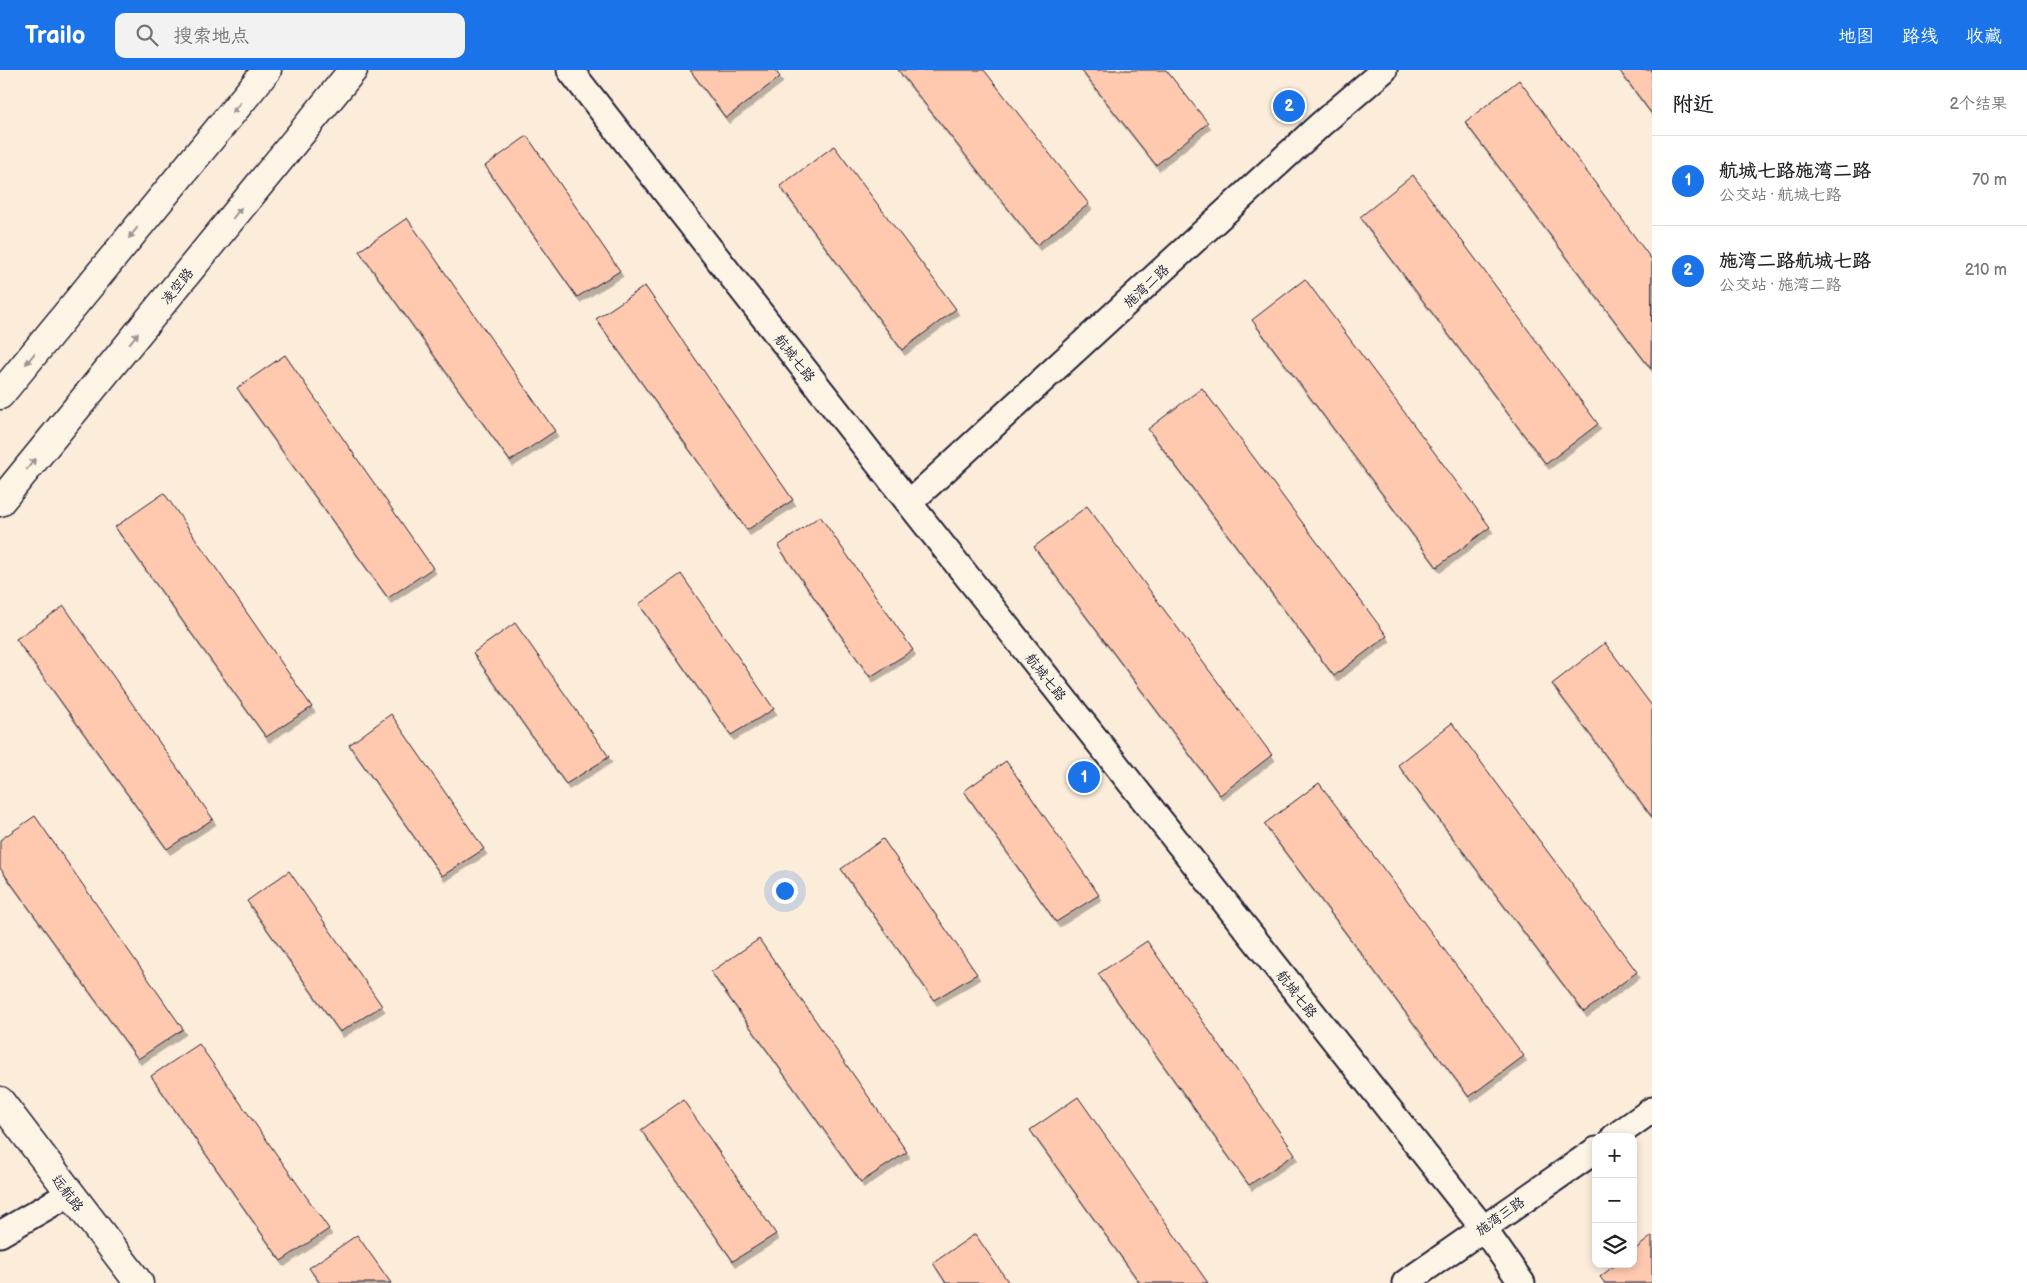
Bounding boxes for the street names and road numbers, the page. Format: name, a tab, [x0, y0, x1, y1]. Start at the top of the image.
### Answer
street label: 施湾二路	[1120, 261, 1173, 312]
street label: 凌空路	[158, 265, 197, 308]
street label: 航城七路	[771, 331, 819, 386]
street label: 航城七路	[1022, 650, 1070, 705]
street label: 航城七路	[1273, 967, 1321, 1022]
street label: 远航路	[48, 1171, 87, 1215]
street label: 施湾三路	[1472, 1193, 1528, 1239]

